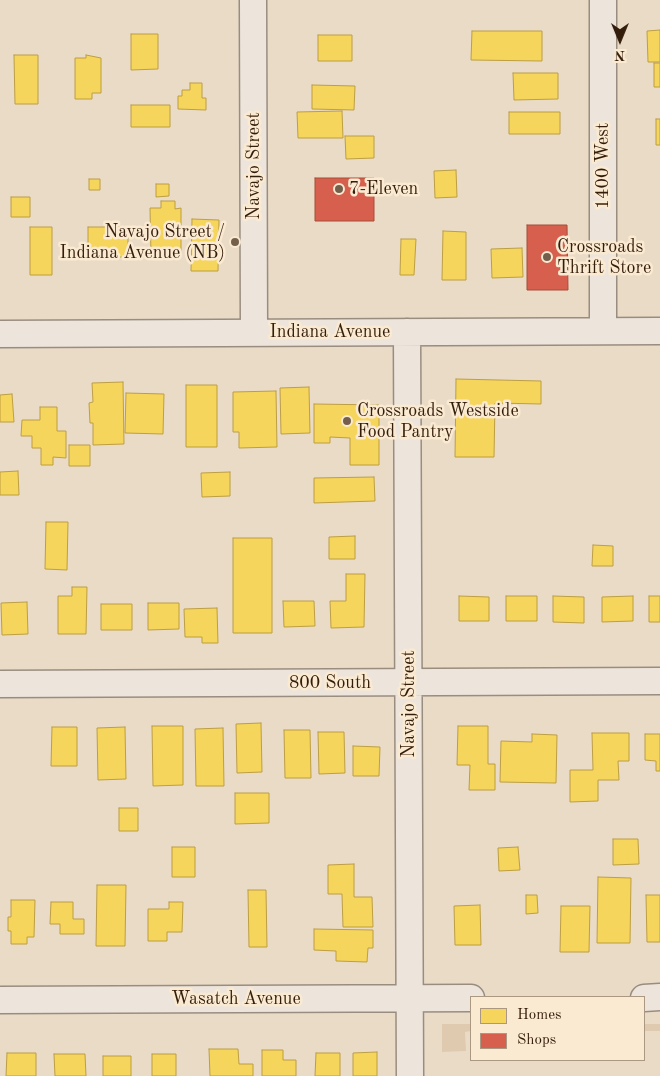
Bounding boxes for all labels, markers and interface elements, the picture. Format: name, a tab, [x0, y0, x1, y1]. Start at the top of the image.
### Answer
north arrow	[595, 15, 645, 65]
text: N	[615, 48, 625, 62]
street label: Navajo Street	[243, 112, 265, 220]
street label: 1400 West	[592, 123, 614, 209]
place label: 7-Eleven	[349, 178, 418, 200]
marker: 7-Eleven	[333, 183, 345, 195]
place label: Navajo Street / Indiana Avenue (NB)	[60, 221, 225, 264]
marker: Navajo Street / Indiana Avenue (NB)	[229, 236, 241, 248]
place label: Crossroads Thrift Store	[557, 236, 651, 278]
marker: Crossroads Thrift Store	[541, 251, 553, 263]
street label: Indiana Avenue	[270, 321, 390, 343]
place label: Crossroads Westside Food Pantry	[357, 400, 519, 442]
marker: Crossroads Westside Food Pantry	[341, 415, 353, 427]
street label: Navajo Street	[398, 650, 420, 758]
street label: 800 South	[289, 672, 371, 694]
street label: Wasatch Avenue	[171, 988, 301, 1010]
legend	[470, 996, 645, 1061]
text: Homes	[517, 1008, 562, 1023]
text: Shops	[517, 1033, 556, 1048]

